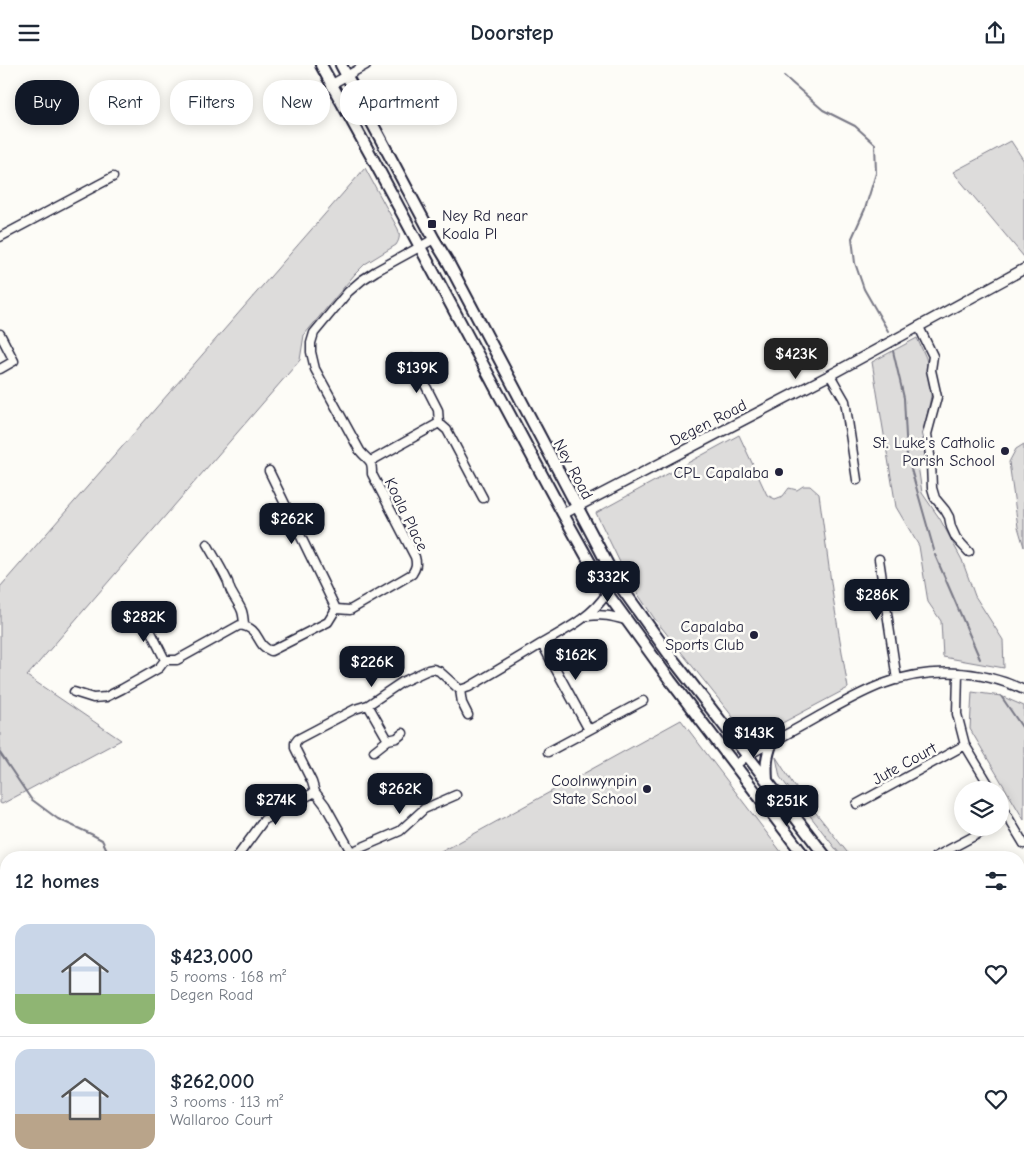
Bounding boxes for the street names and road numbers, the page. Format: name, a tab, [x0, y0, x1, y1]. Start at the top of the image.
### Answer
street label: Degen Road	[667, 396, 750, 450]
street label: Ney Road	[550, 436, 596, 503]
street label: Koala Place	[381, 475, 432, 554]
street label: Jute Court	[869, 739, 940, 789]

